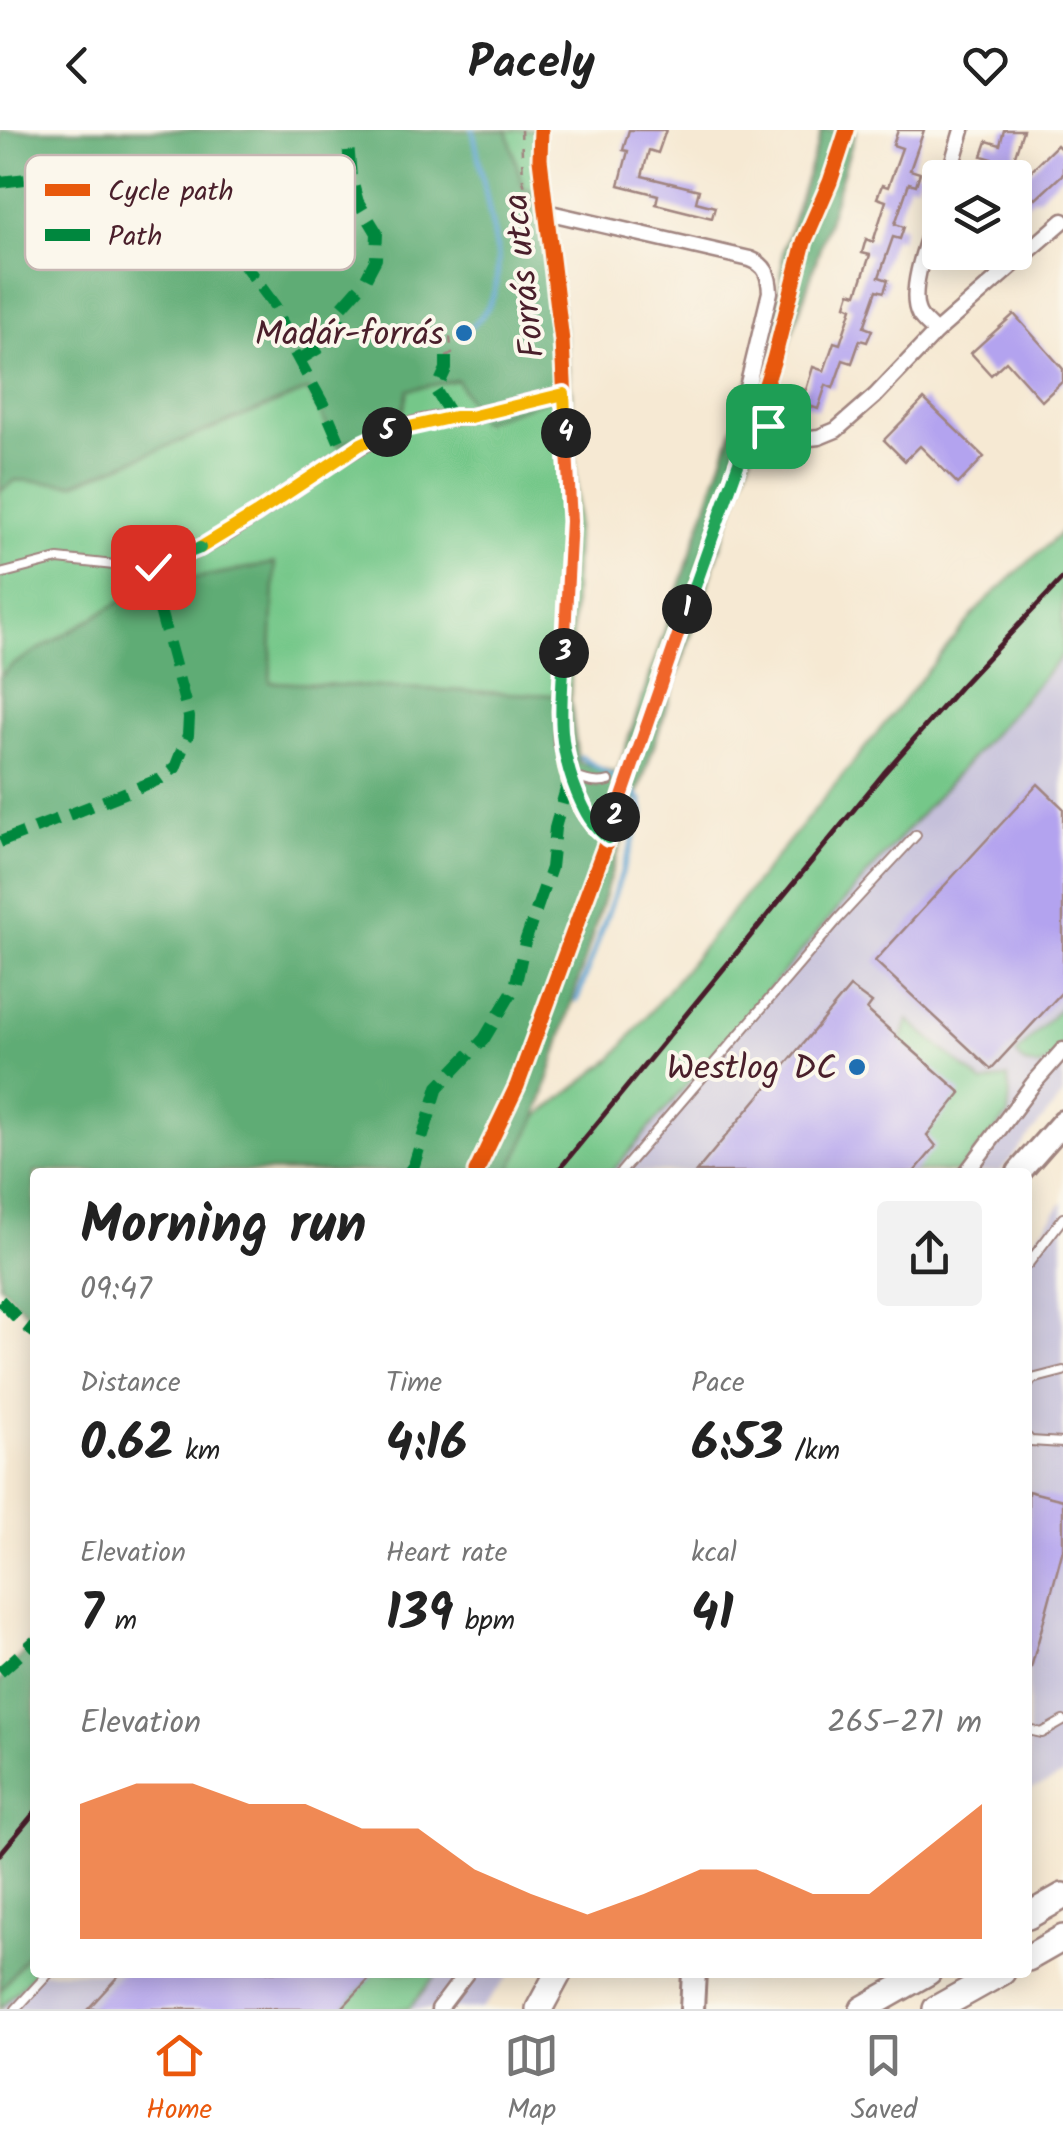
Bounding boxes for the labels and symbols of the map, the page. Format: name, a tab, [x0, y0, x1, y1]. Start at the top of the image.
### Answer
legend	[25, 155, 355, 270]
text: Cycle path	[108, 170, 233, 215]
street label: Forrás utca	[490, 191, 562, 361]
text: Path	[108, 215, 162, 260]
place label: Madár-forrás	[255, 308, 444, 364]
marker: Madár-forrás	[453, 322, 475, 344]
pin	[726, 384, 811, 469]
pin: 5	[362, 407, 412, 457]
pin: 4	[541, 408, 591, 458]
pin	[111, 525, 196, 610]
pin: 1	[662, 584, 712, 634]
pin: 3	[539, 628, 589, 678]
pin: 2	[590, 792, 640, 842]
place label: Westlog DC	[667, 1042, 837, 1098]
marker: Westlog DC	[846, 1056, 868, 1078]

